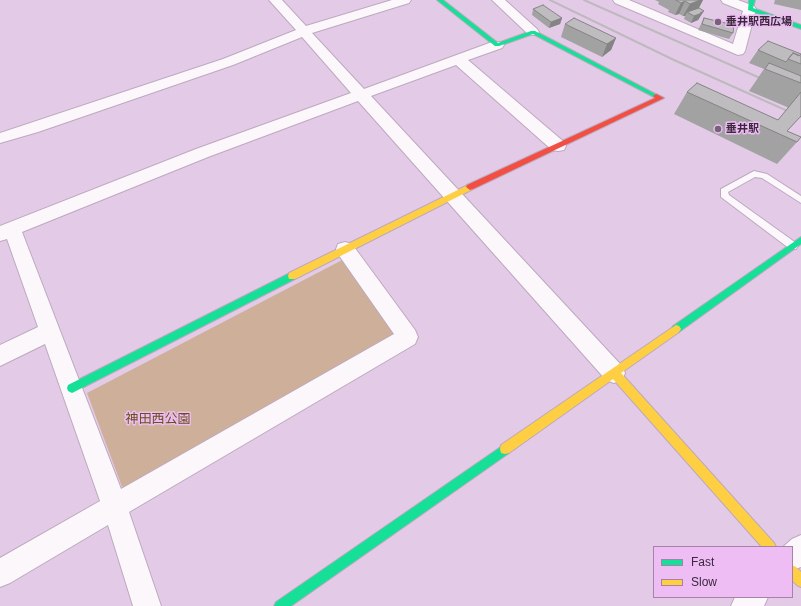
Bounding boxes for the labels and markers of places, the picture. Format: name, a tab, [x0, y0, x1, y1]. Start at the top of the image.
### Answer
place label: 垂井駅西広場	[726, 15, 792, 29]
marker: 垂井駅西広場	[713, 17, 723, 27]
place label: 垂井駅	[726, 122, 759, 136]
marker: 垂井駅	[713, 124, 723, 134]

